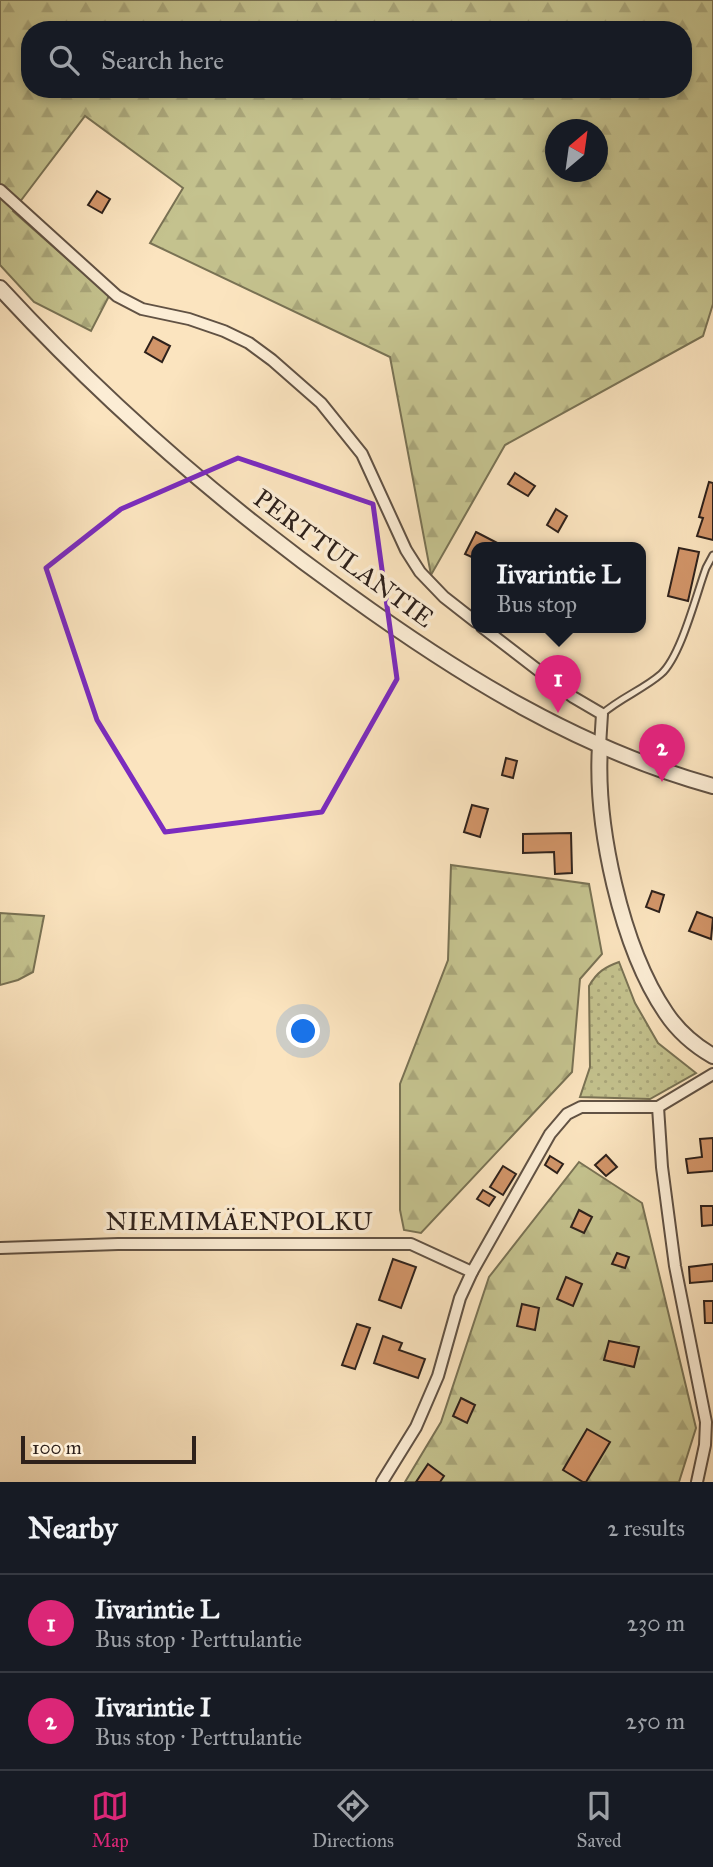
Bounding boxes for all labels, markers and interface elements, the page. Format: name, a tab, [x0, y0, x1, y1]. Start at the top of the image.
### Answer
search box	[21, 21, 692, 98]
icon: search	[45, 41, 83, 79]
text: Search here	[101, 44, 224, 76]
north arrow	[545, 119, 608, 182]
street label: PERTTULANTIE	[248, 482, 440, 634]
popup	[471, 542, 646, 633]
text: Iivarintie L	[496, 558, 621, 590]
text: Bus stop	[496, 590, 577, 618]
pin: 1	[535, 655, 581, 713]
pin: 2	[639, 724, 685, 782]
your location	[286, 1014, 320, 1048]
street label: NIEMIMÄENPOLKU	[106, 1205, 373, 1237]
scale bar	[21, 1433, 196, 1465]
text: 100 m	[32, 1436, 82, 1459]
text: Nearby	[28, 1510, 118, 1546]
text: 2 results	[607, 1514, 685, 1542]
text: Iivarintie L	[95, 1593, 219, 1625]
text: 1	[46, 1609, 56, 1637]
text: 230 m	[627, 1609, 685, 1637]
text: Bus stop · Perttulantie	[95, 1625, 302, 1653]
text: Iivarintie I	[95, 1691, 211, 1723]
text: 2	[45, 1707, 57, 1735]
text: 250 m	[625, 1707, 685, 1735]
text: Bus stop · Perttulantie	[95, 1723, 302, 1751]
tab: Map	[91, 1787, 129, 1852]
tab: Directions	[312, 1787, 394, 1852]
tab: Saved	[577, 1787, 622, 1852]

